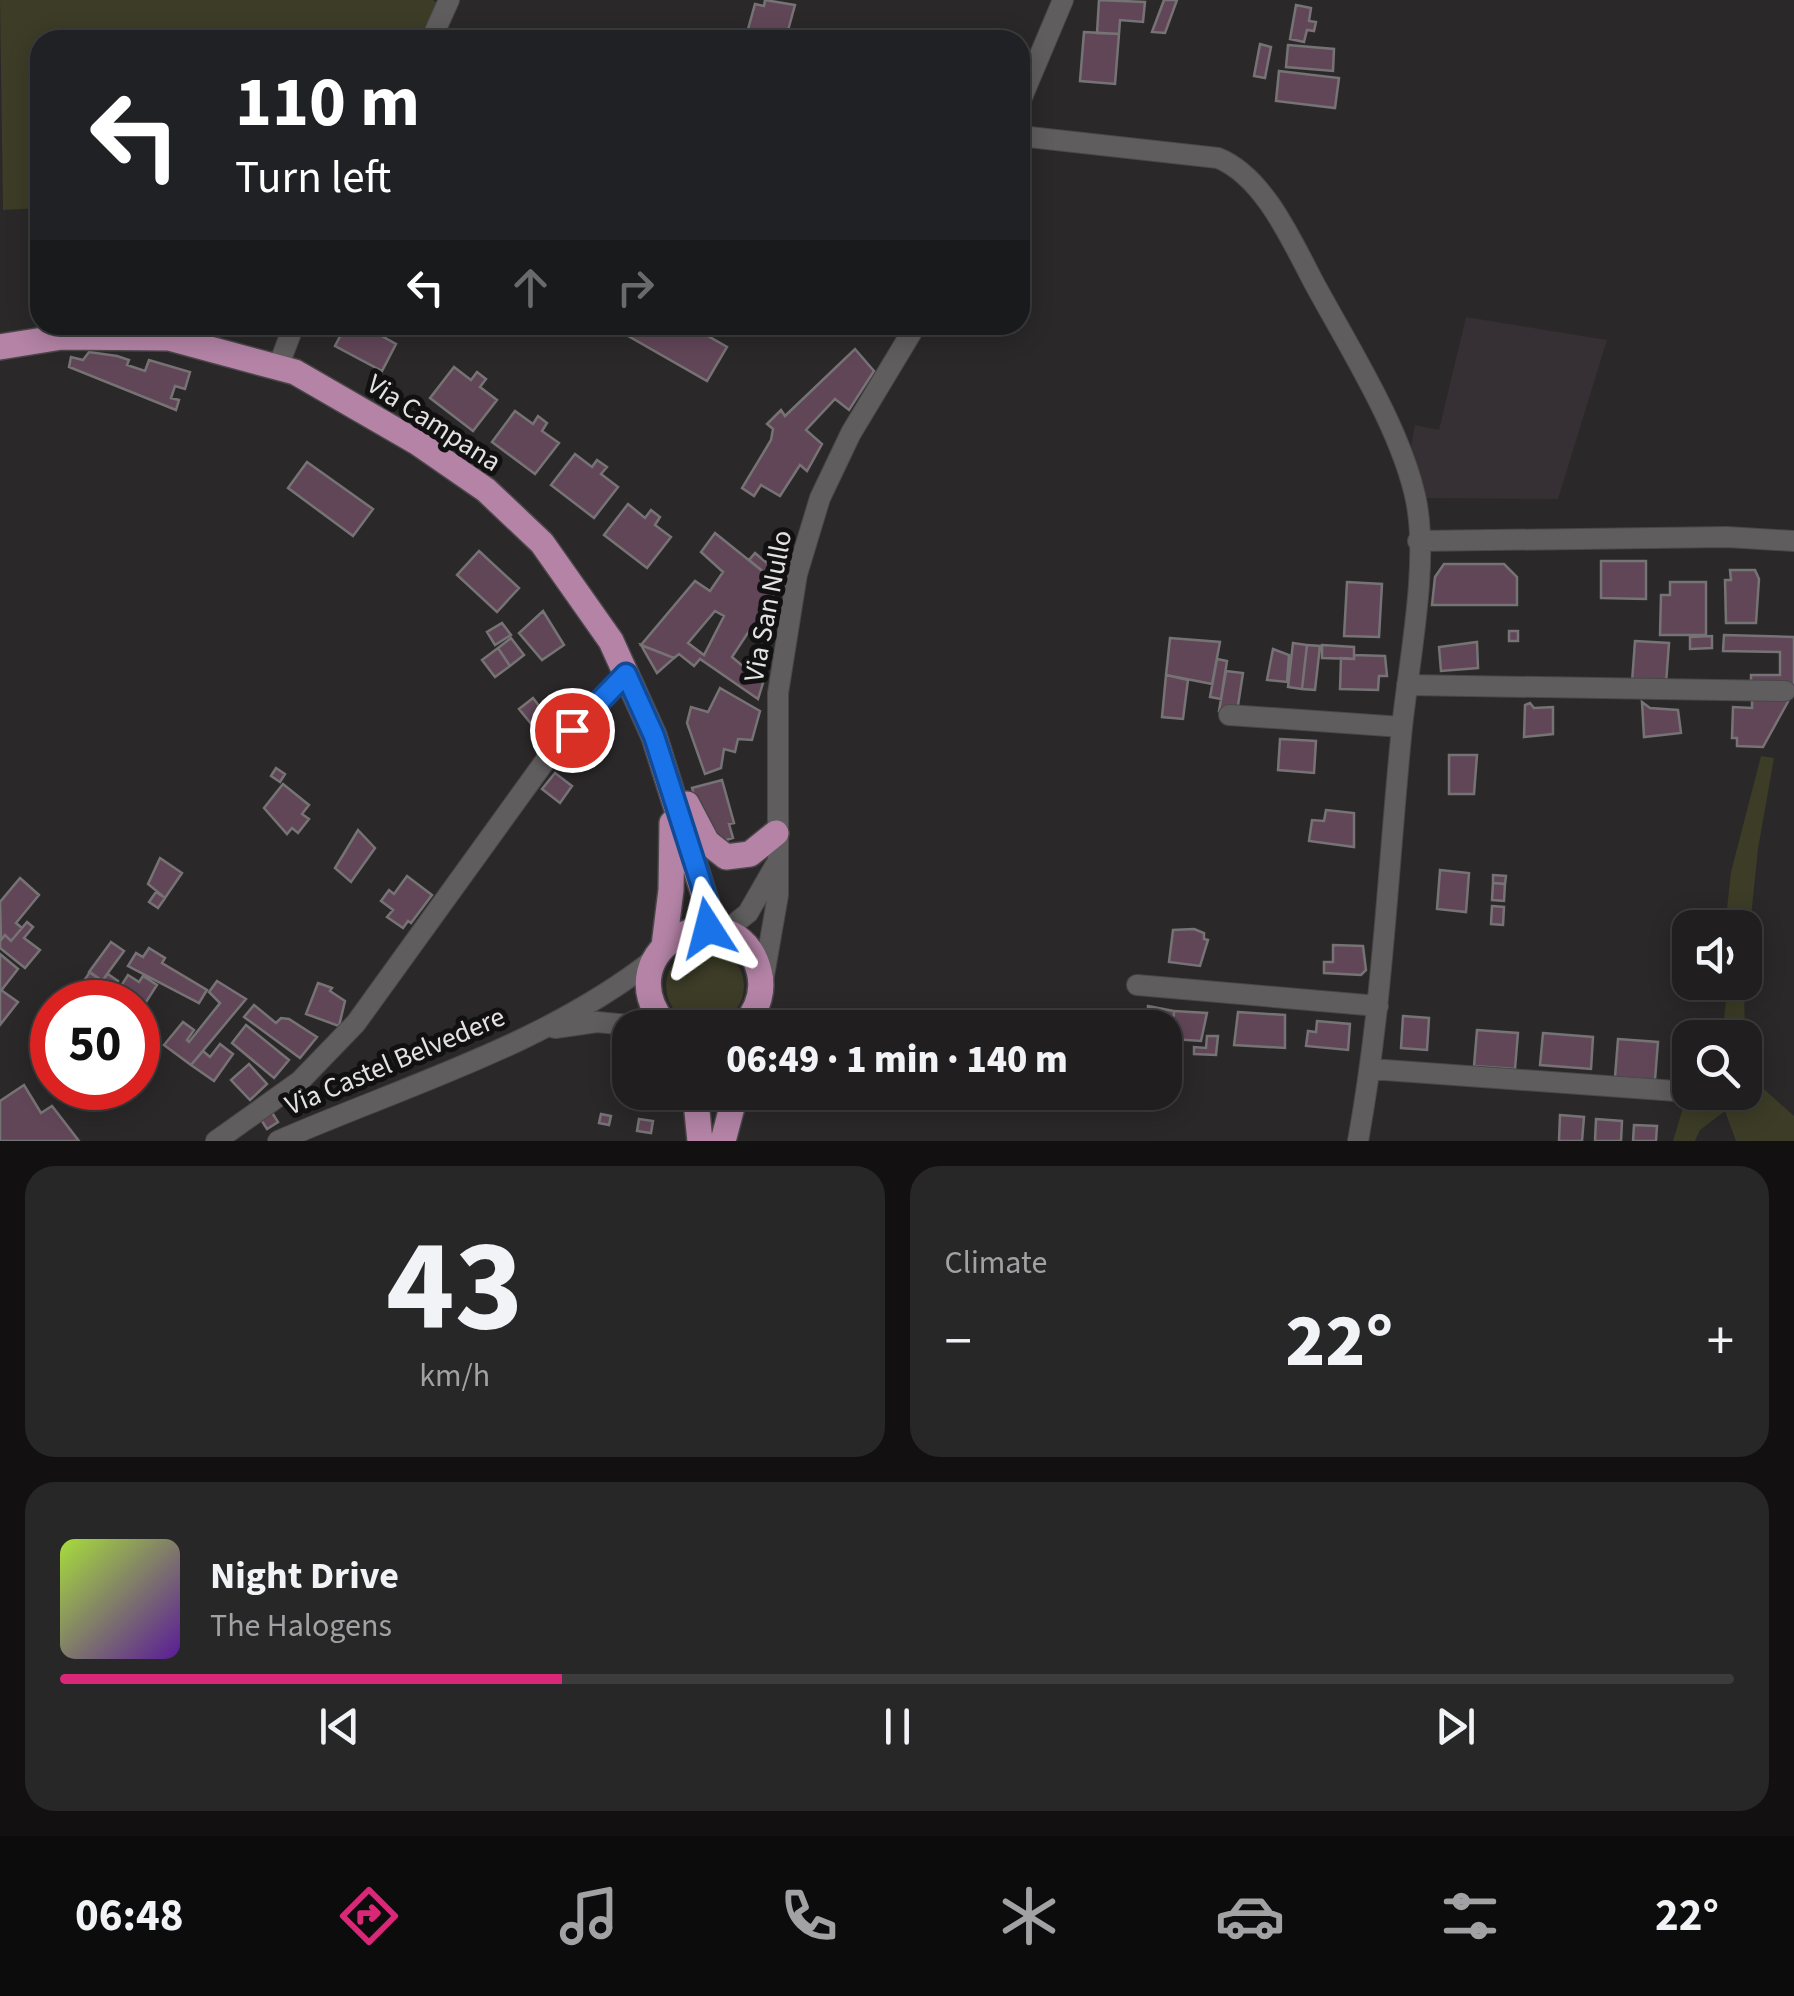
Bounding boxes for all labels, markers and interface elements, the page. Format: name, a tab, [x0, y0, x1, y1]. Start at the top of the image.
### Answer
text: 110 m	[235, 53, 420, 153]
icon: left	[70, 70, 200, 200]
text: Turn left	[235, 146, 391, 210]
icon: left	[398, 260, 453, 315]
icon: ahead	[503, 260, 558, 315]
icon: right	[608, 260, 663, 315]
street label: Via Campana	[359, 365, 509, 481]
street label: Via San Nullo	[734, 527, 802, 685]
pin	[530, 688, 615, 773]
icon: arrive	[545, 703, 600, 758]
position arrow	[656, 876, 760, 980]
map controls	[1672, 910, 1762, 1110]
button: sound	[1672, 910, 1762, 1000]
speed limit sign: 50	[30, 980, 160, 1110]
street label: Via Castel Belvedere	[279, 997, 511, 1125]
button: search	[1672, 1020, 1762, 1110]
text: 06:49 · 1 min · 140 m	[726, 1033, 1068, 1087]
text: 43	[386, 1195, 523, 1380]
text: Climate	[945, 1240, 1047, 1286]
text: 22°	[1285, 1288, 1393, 1395]
text: −	[945, 1303, 972, 1381]
text: +	[1707, 1303, 1734, 1381]
text: km/h	[419, 1353, 490, 1399]
text: Night Drive	[210, 1549, 399, 1603]
text: The Halogens	[210, 1603, 392, 1649]
icon: previous	[312, 1699, 367, 1754]
icon: pause	[870, 1699, 925, 1754]
icon: next	[1428, 1699, 1483, 1754]
icon: directions	[334, 1881, 404, 1951]
icon: music	[554, 1881, 624, 1951]
icon: phone	[774, 1881, 844, 1951]
icon: climate	[994, 1881, 1064, 1951]
icon: car	[1215, 1881, 1285, 1951]
icon: filters	[1435, 1881, 1505, 1951]
text: 06:48	[75, 1884, 184, 1948]
text: 22°	[1655, 1884, 1719, 1948]

